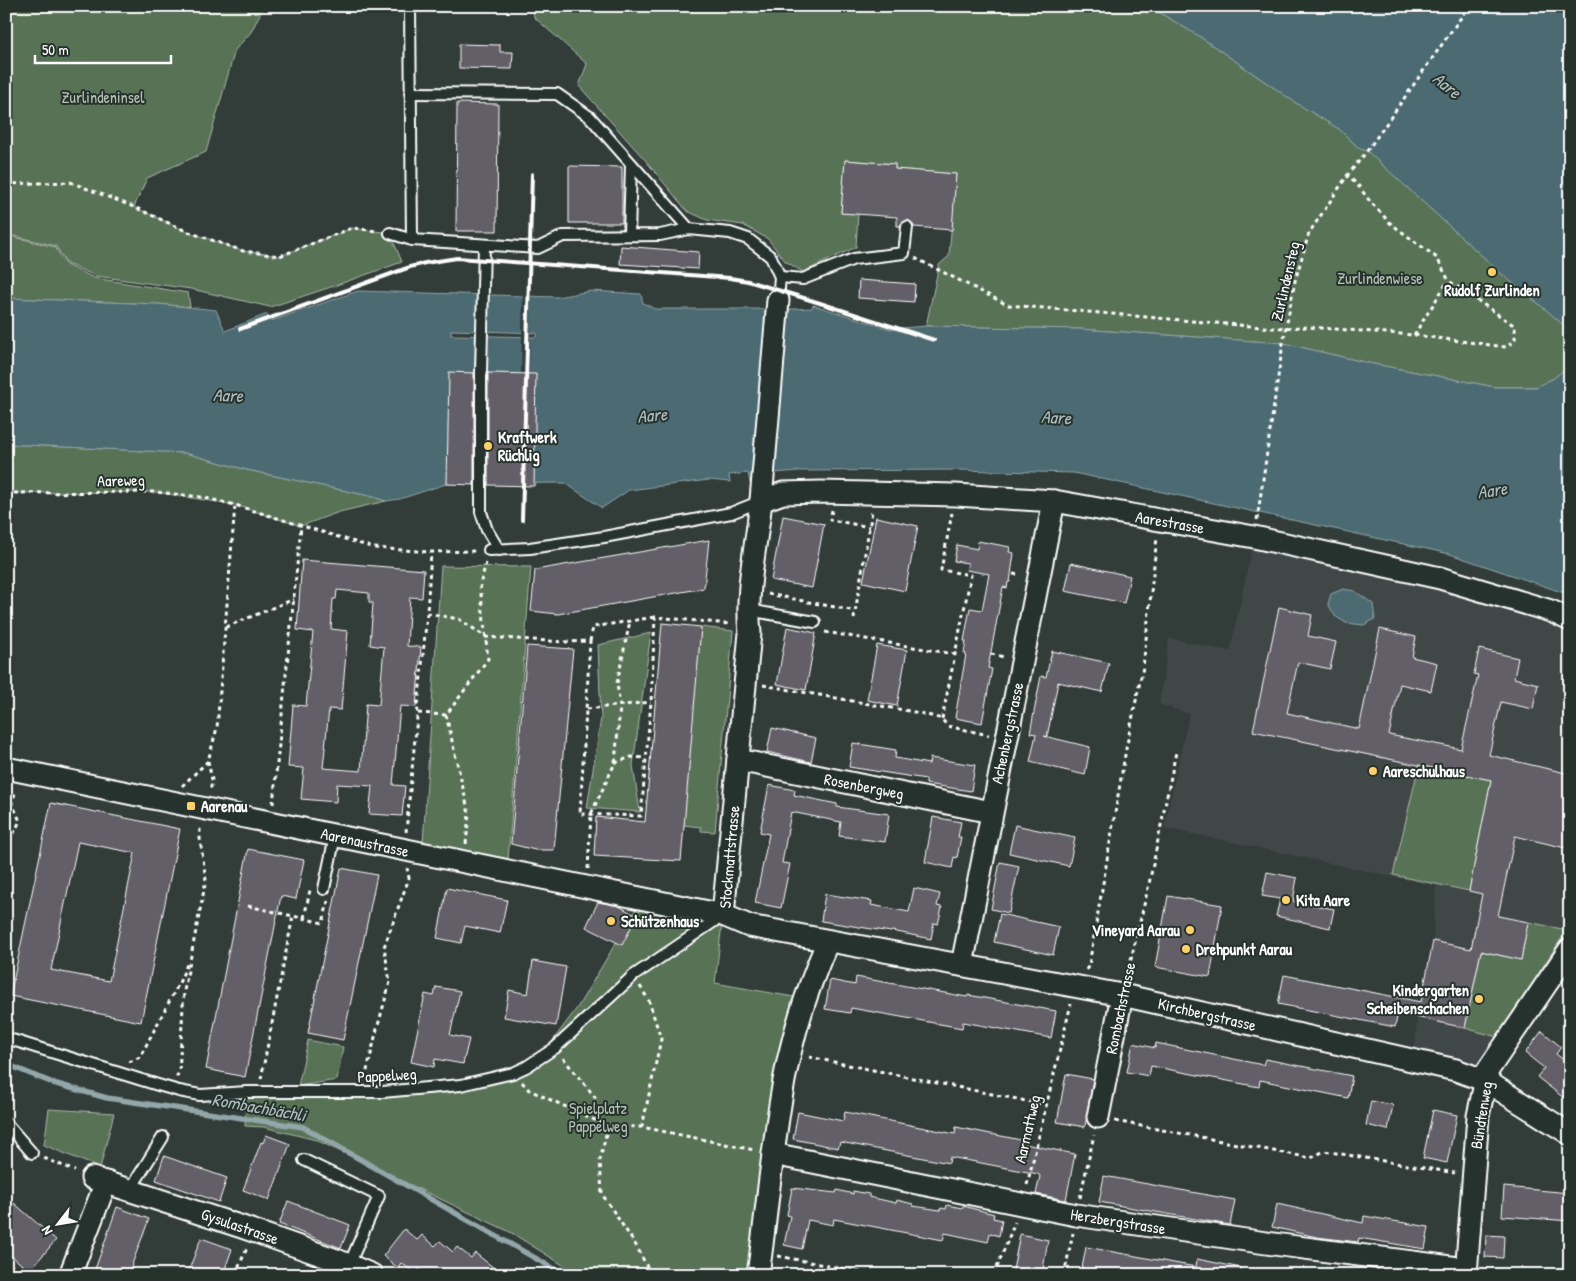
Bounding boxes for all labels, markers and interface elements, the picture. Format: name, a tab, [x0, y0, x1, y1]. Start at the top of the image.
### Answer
scale bar	[35, 32, 171, 64]
text: 50 m	[42, 39, 69, 60]
water label: Aare	[1428, 66, 1467, 105]
park label: Zurlindeninsel	[61, 86, 145, 108]
street label: Zurlindensteg	[1265, 239, 1305, 323]
marker: Rudolf Zurlinden	[1486, 266, 1498, 278]
park label: Zurlindenwiese	[1337, 267, 1423, 289]
place label: Rudolf Zurlinden	[1444, 279, 1540, 301]
water label: Aare	[213, 382, 244, 408]
water label: Aare	[636, 401, 669, 429]
water label: Aare	[1040, 404, 1072, 430]
place label: Kraftwerk Rüchlig	[498, 426, 557, 467]
marker: Kraftwerk Rüchlig	[482, 440, 494, 452]
street label: Aareweg	[97, 469, 145, 491]
water label: Aare	[1475, 475, 1510, 505]
street label: Aarestrasse	[1134, 505, 1207, 539]
street label: Achenbergstrasse	[985, 680, 1029, 786]
place label: Aareschulhaus	[1383, 760, 1466, 782]
marker: Aareschulhaus	[1367, 765, 1379, 777]
street label: Rosenbergweg	[822, 768, 906, 804]
place label: Aarenau	[201, 795, 248, 817]
marker: Aarenau	[185, 800, 197, 812]
street label: Stockmattstrasse	[714, 804, 745, 909]
street label: Aarenaustrasse	[319, 822, 412, 862]
place label: Kita Aare	[1296, 889, 1351, 911]
marker: Kita Aare	[1280, 894, 1292, 906]
place label: Schützenhaus	[621, 910, 700, 932]
marker: Schützenhaus	[605, 915, 617, 927]
place label: Vineyard Aarau	[1092, 919, 1181, 942]
marker: Vineyard Aarau	[1184, 924, 1196, 936]
place label: Drehpunkt Aarau	[1196, 938, 1293, 961]
marker: Drehpunkt Aarau	[1180, 943, 1192, 955]
street label: Rombachstrasse	[1100, 960, 1141, 1056]
place label: Kindergarten Scheibenschachen	[1367, 979, 1469, 1019]
street label: Kirchbergstrasse	[1156, 992, 1259, 1036]
marker: Kindergarten Scheibenschachen	[1473, 993, 1485, 1005]
street label: Pappelweg	[357, 1062, 417, 1088]
street label: Bündtenweg	[1465, 1080, 1497, 1150]
water label: Rombachbächli	[210, 1086, 310, 1128]
street label: Aarmattweg	[1008, 1093, 1046, 1165]
park label: Spielplatz Pappelweg	[568, 1097, 628, 1137]
north arrow	[32, 1198, 82, 1248]
street label: Gysulastrasse	[198, 1203, 282, 1250]
street label: Herzbergstrasse	[1069, 1203, 1168, 1239]
text: N	[36, 1222, 56, 1239]

